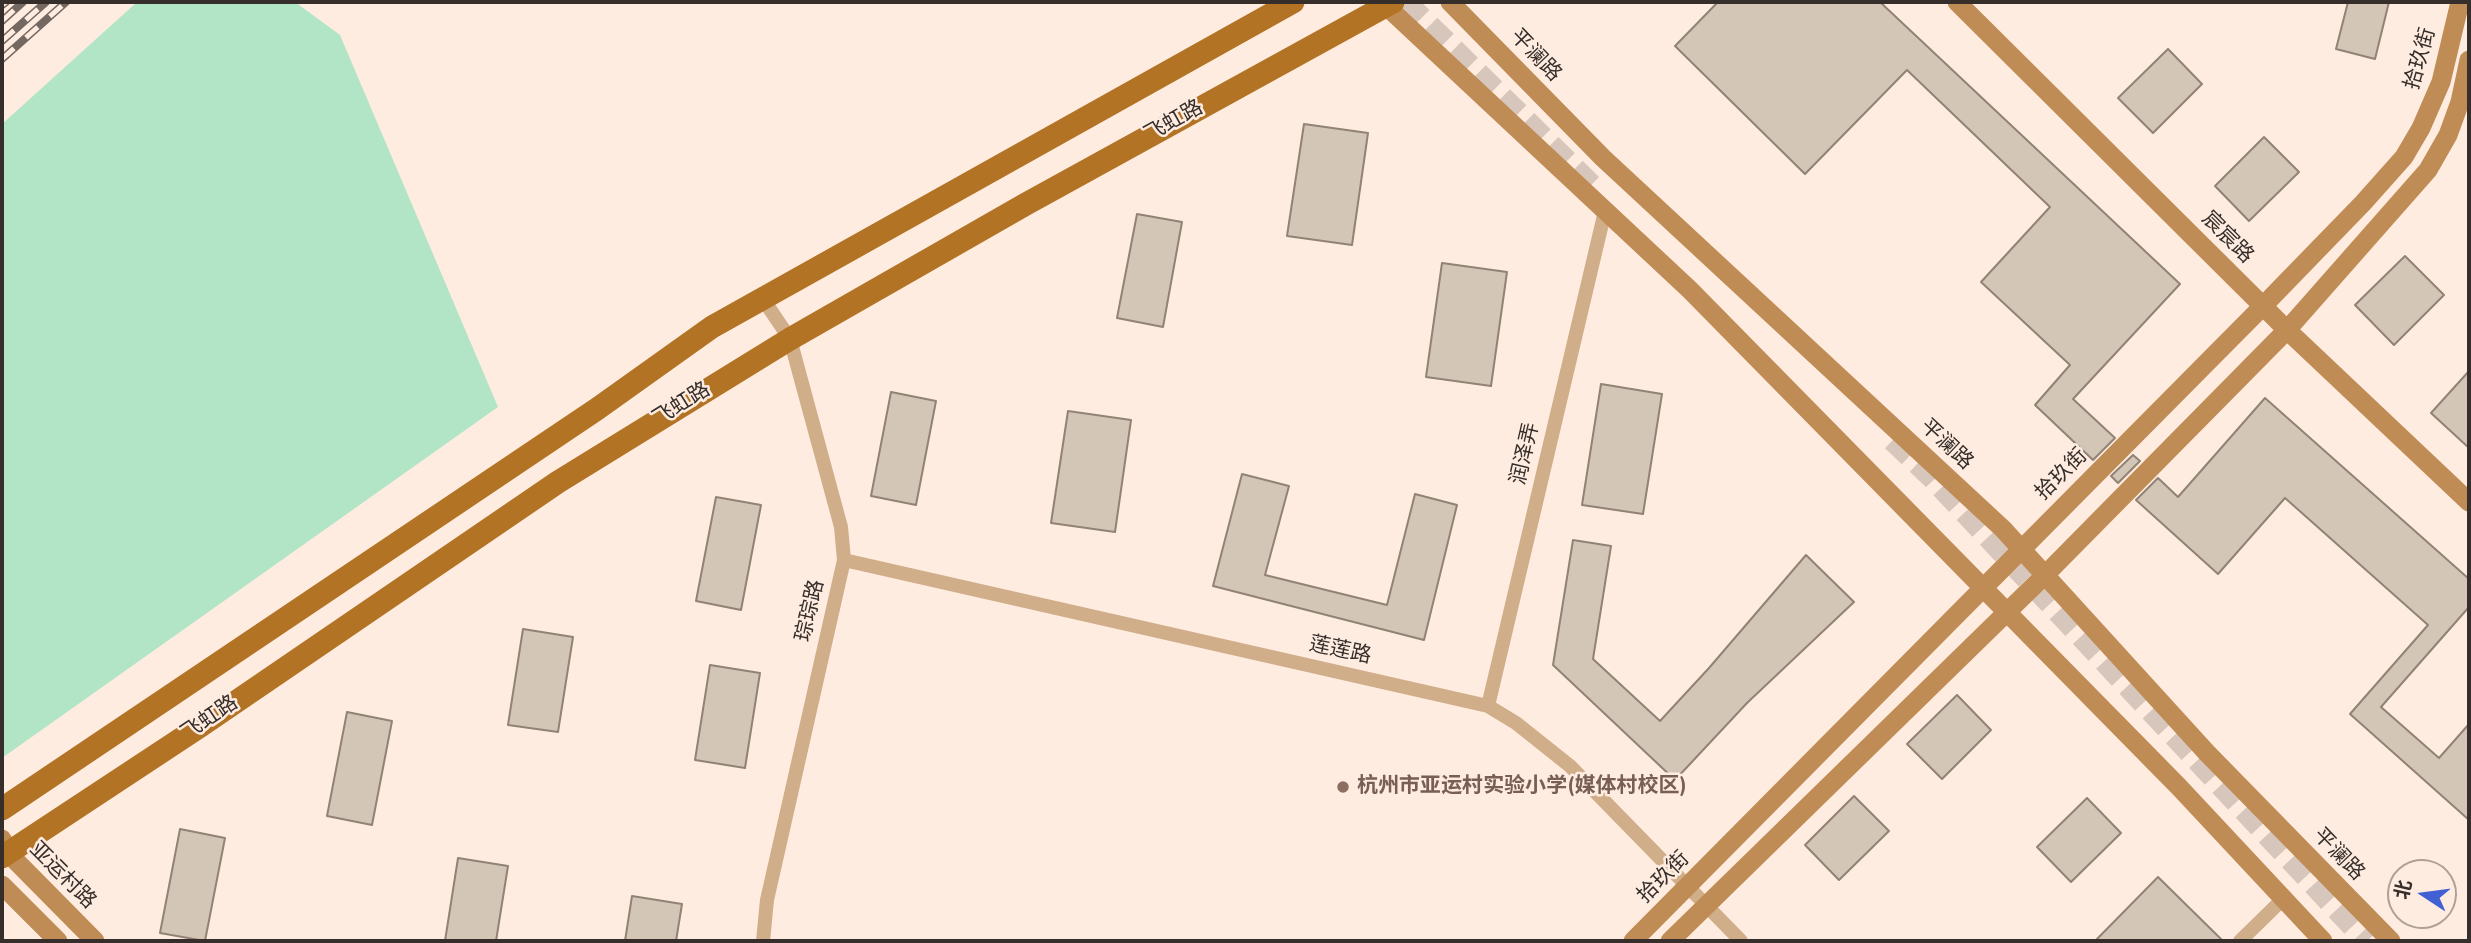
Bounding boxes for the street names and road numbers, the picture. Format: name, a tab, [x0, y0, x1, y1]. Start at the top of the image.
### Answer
street label: 平澜路	[1504, 25, 1566, 87]
street label: 拾玖街	[2400, 25, 2442, 93]
street label: 飞虹路	[1140, 96, 1208, 148]
street label: 宸宸路	[2196, 207, 2258, 269]
street label: 飞虹路	[649, 378, 715, 432]
street label: 平澜路	[1914, 414, 1978, 476]
street label: 润泽弄	[1507, 420, 1545, 488]
street label: 拾玖街	[2031, 444, 2093, 506]
street label: 琮琮路	[792, 577, 830, 645]
street label: 莲莲路	[1307, 632, 1373, 670]
street label: 飞虹路	[177, 691, 243, 747]
street label: 平澜路	[2307, 824, 2369, 886]
street label: 亚运村路	[23, 837, 101, 915]
street label: 拾玖街	[1633, 847, 1695, 909]

